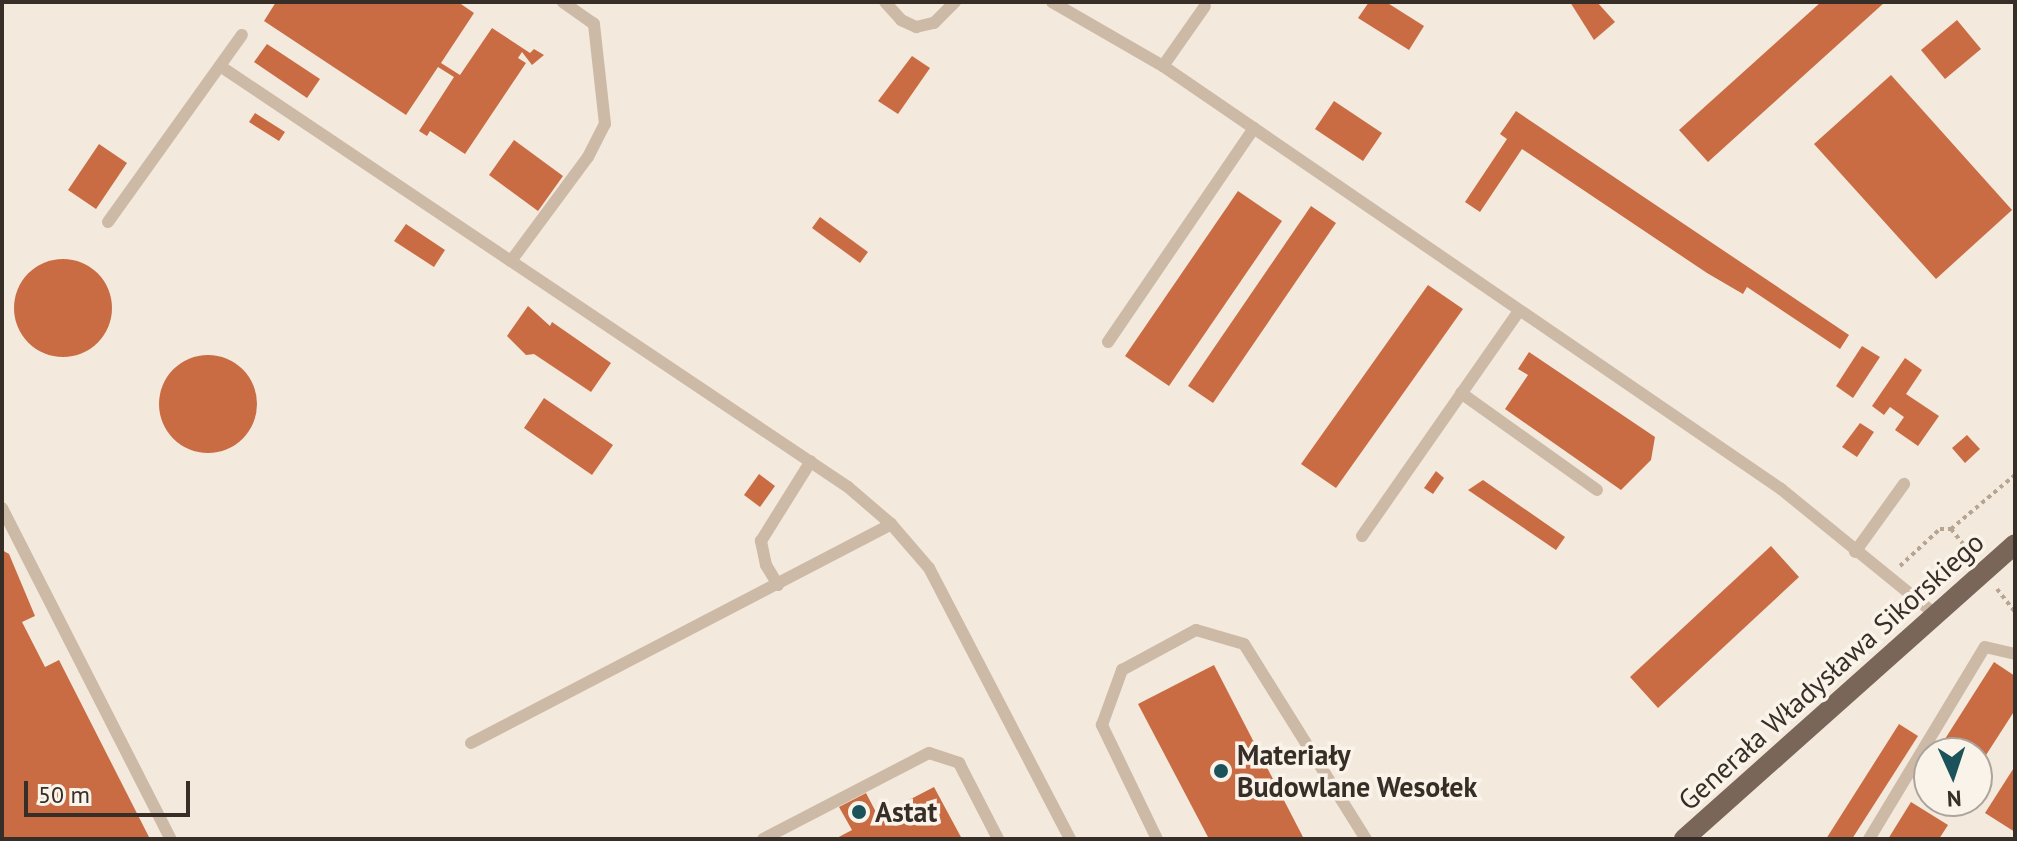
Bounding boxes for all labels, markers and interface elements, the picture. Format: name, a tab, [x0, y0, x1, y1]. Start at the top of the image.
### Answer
street label: Generała Władysława Sikorskiego	[1671, 525, 1991, 817]
north arrow	[1913, 737, 1993, 817]
place label: Materiały Budowlane Wesołek	[1237, 738, 1478, 804]
marker: Materiały Budowlane Wesołek	[1212, 762, 1230, 780]
scale bar	[28, 765, 194, 815]
text: 50 m	[38, 779, 90, 810]
text: N	[1946, 785, 1962, 813]
place label: Astat	[875, 795, 937, 829]
marker: Astat	[850, 803, 868, 821]

